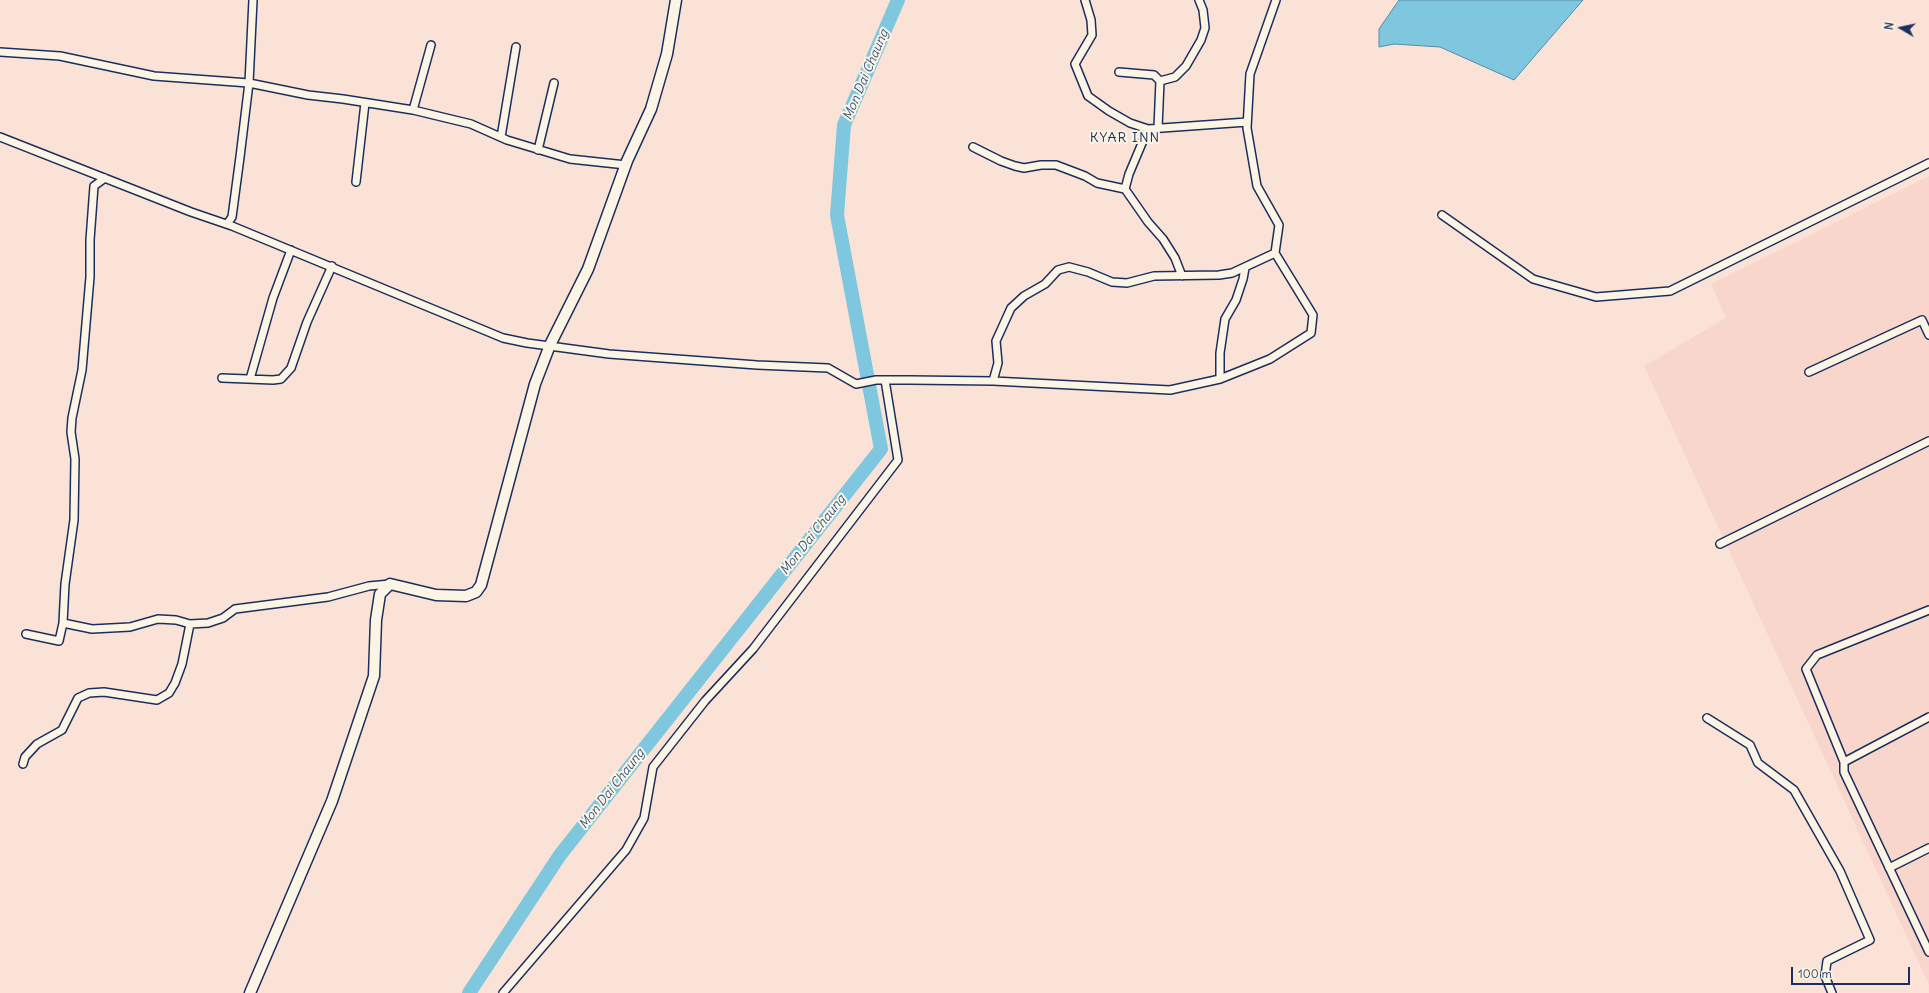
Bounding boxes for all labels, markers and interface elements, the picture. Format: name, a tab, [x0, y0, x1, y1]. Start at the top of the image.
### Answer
north arrow	[1881, 8, 1921, 48]
text: N	[1882, 21, 1897, 31]
water label: Mon Dai Chaung	[840, 27, 892, 123]
district label: KYAR INN	[1090, 130, 1160, 146]
water label: Mon Dai Chaung	[777, 492, 849, 578]
water label: Mon Dai Chaung	[576, 746, 648, 832]
scale bar	[1793, 959, 1912, 985]
text: 100 m	[1798, 966, 1832, 981]

